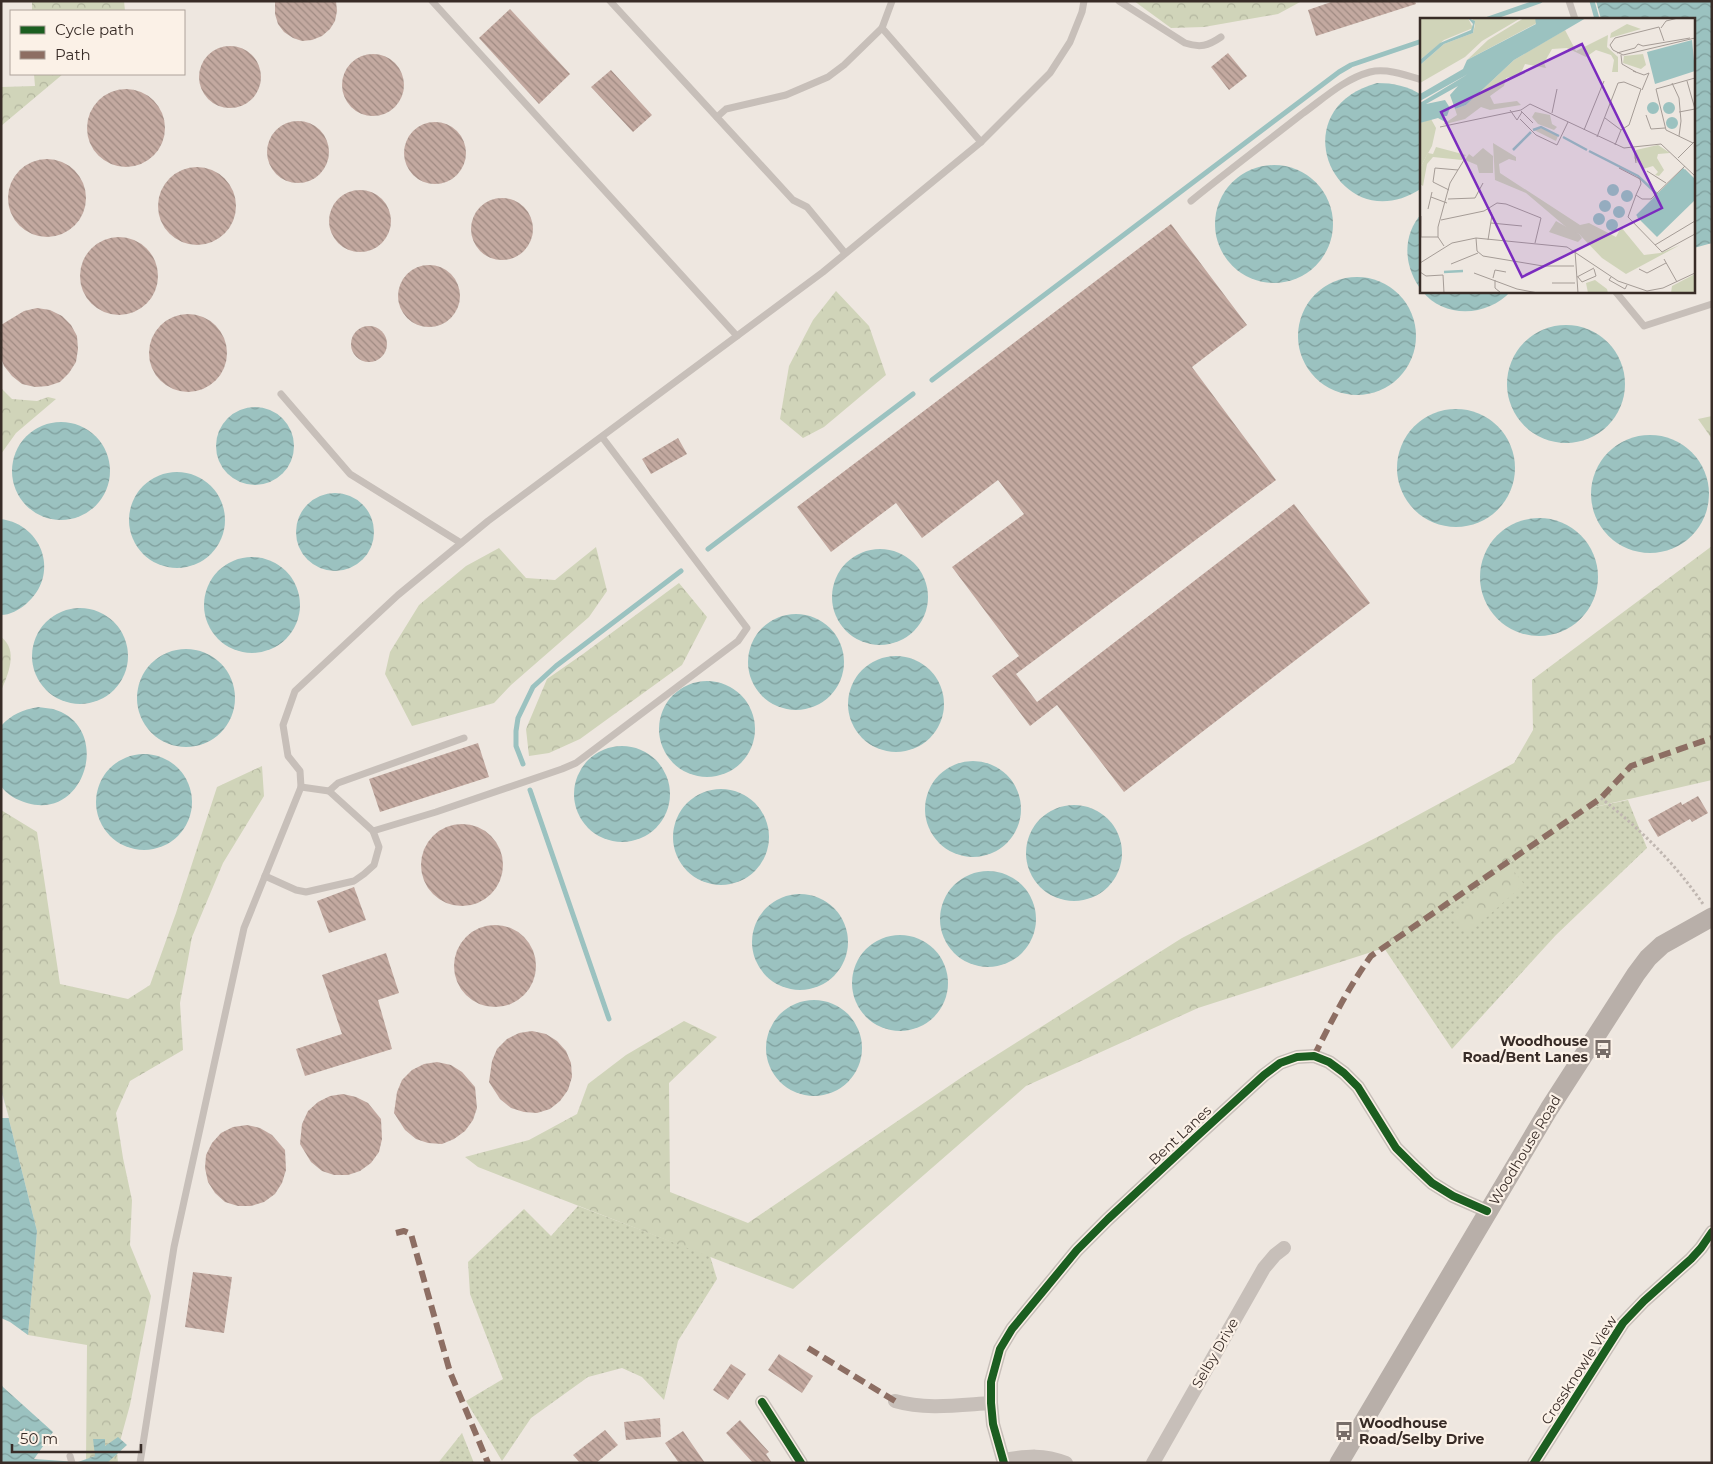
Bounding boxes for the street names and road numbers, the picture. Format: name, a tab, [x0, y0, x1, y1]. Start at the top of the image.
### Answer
street label: Woodhouse Road	[1485, 1092, 1565, 1208]
street label: Bent Lanes	[1145, 1101, 1215, 1169]
street label: Crossknowle View	[1537, 1312, 1621, 1428]
street label: Selby Drive	[1188, 1315, 1242, 1391]

